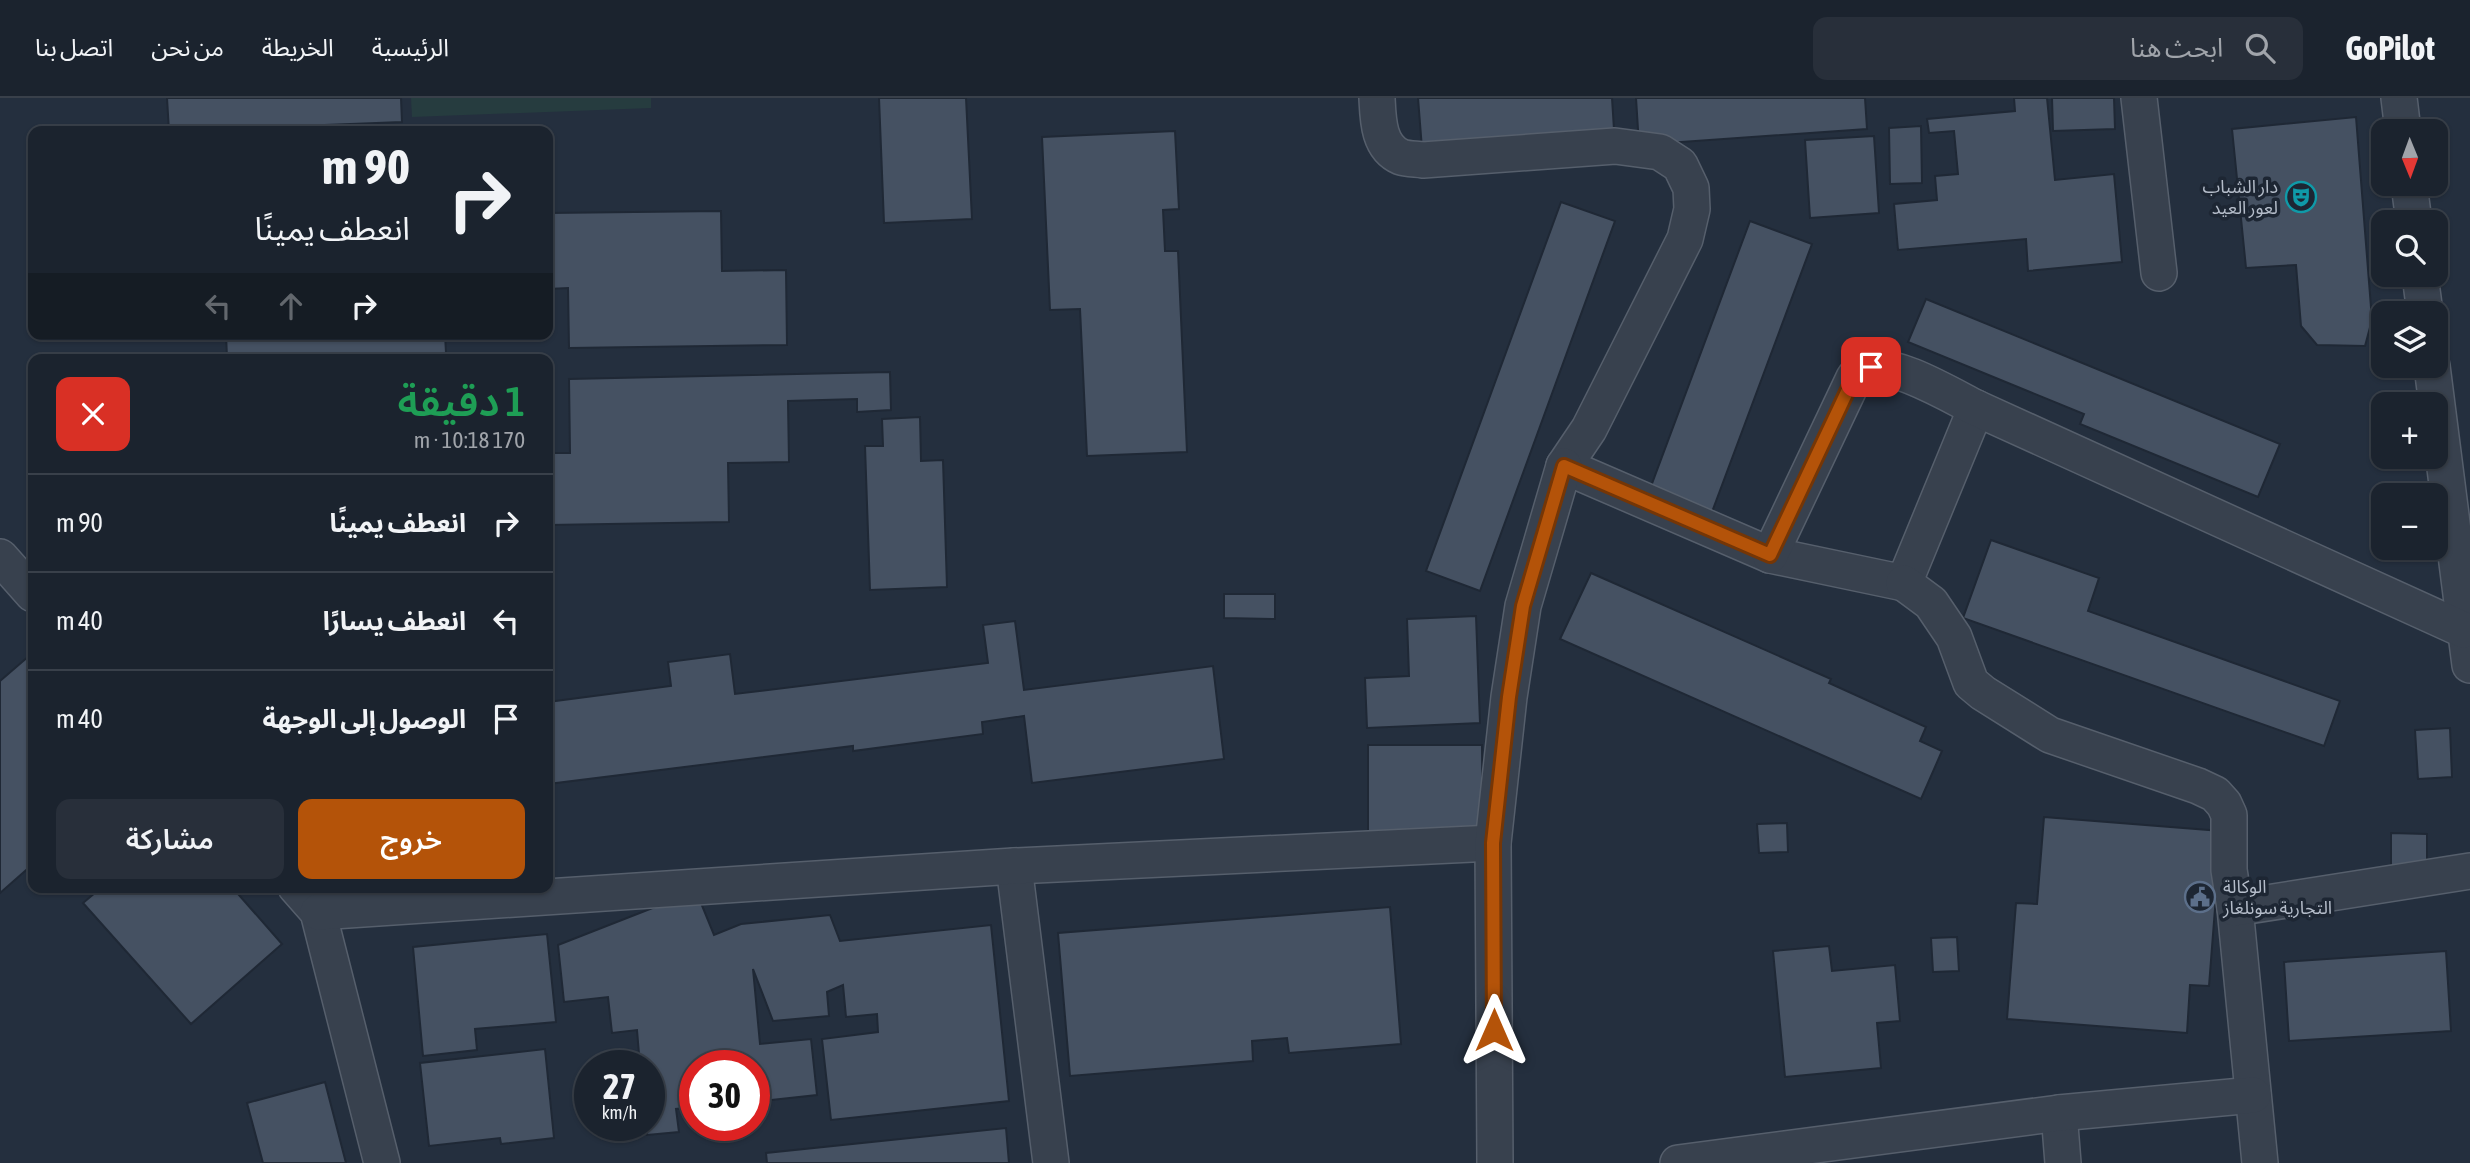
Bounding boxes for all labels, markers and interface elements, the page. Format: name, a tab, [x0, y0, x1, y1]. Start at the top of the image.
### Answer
search box	[1813, 17, 2303, 80]
icon: search	[2241, 29, 2279, 67]
text: GoPilot	[2345, 29, 2435, 67]
text: ابحث هنا	[2130, 33, 2223, 63]
text: اتصل بنا	[35, 34, 113, 61]
text: من نحن	[151, 34, 224, 61]
text: الخريطة	[262, 34, 334, 61]
text: الرئيسية	[372, 34, 449, 61]
north arrow	[2371, 119, 2448, 196]
map controls	[2371, 119, 2448, 560]
text: 90 m	[322, 138, 410, 194]
icon: right	[434, 154, 525, 245]
place label: دار الشباب لعور العيد	[2203, 176, 2278, 219]
theatre icon: دار الشباب لعور العيد	[2284, 180, 2318, 214]
text: انعطف يمينًا	[255, 210, 410, 247]
button: search	[2371, 210, 2448, 287]
icon: left	[199, 287, 237, 325]
icon: ahead	[272, 287, 310, 325]
icon: right	[345, 287, 383, 325]
button: layers	[2371, 301, 2448, 378]
pin	[1841, 337, 1901, 397]
icon: arrive	[1852, 348, 1890, 386]
button: close	[56, 377, 130, 451]
text: 1 دقيقة	[398, 377, 525, 425]
button: +	[2371, 392, 2448, 469]
text: 170 m · 10:18	[414, 427, 525, 453]
button: −	[2371, 483, 2448, 560]
icon: right	[487, 504, 525, 542]
text: 90 m	[56, 508, 103, 538]
text: انعطف يمينًا	[329, 508, 466, 538]
icon: left	[487, 602, 525, 640]
text: 40 m	[56, 606, 103, 636]
text: انعطف يسارًا	[323, 606, 466, 636]
icon: arrive	[487, 700, 525, 738]
text: 40 m	[56, 704, 103, 734]
text: الوصول إلى الوجهة	[263, 704, 466, 734]
button: مشاركة	[56, 799, 284, 879]
button: خروج	[298, 799, 525, 879]
place label: الوكالة التجارية سونلغاز	[2222, 876, 2332, 919]
public building icon: الوكالة التجارية سونلغاز	[2183, 880, 2217, 914]
position arrow	[1457, 993, 1531, 1067]
speed limit sign: 30	[679, 1050, 770, 1141]
text: 27	[603, 1066, 636, 1106]
text: km/h	[602, 1102, 637, 1123]

